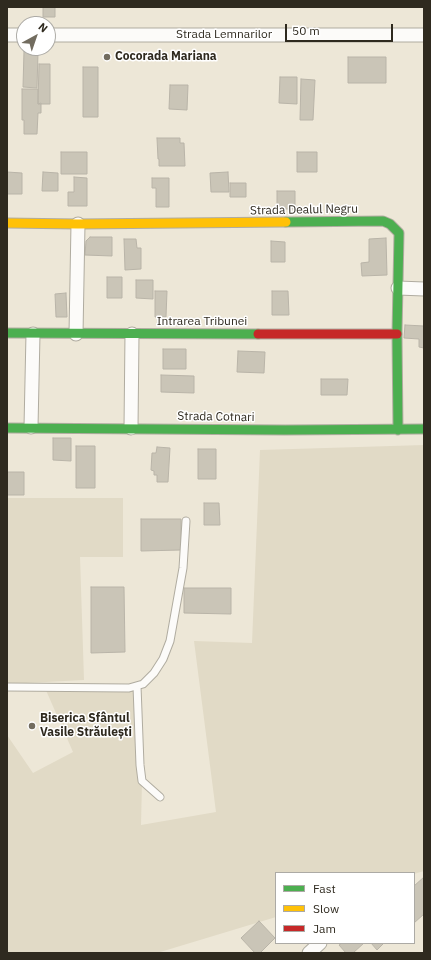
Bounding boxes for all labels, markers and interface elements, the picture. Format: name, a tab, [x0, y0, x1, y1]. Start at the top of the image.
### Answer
north arrow	[16, 16, 56, 56]
scale bar	[287, 16, 395, 42]
text: N	[36, 20, 51, 35]
text: 50 m	[292, 23, 320, 38]
street label: Strada Lemnarilor	[176, 28, 272, 42]
place label: Cocorada Mariana	[115, 50, 217, 64]
marker: Cocorada Mariana	[102, 52, 112, 62]
street label: Strada Dealul Negru	[250, 202, 358, 218]
street label: Intrarea Tribunei	[157, 315, 247, 329]
street label: Strada Cotnari	[177, 409, 255, 425]
place label: Biserica Sfântul Vasile Străulești	[40, 712, 132, 740]
marker: Biserica Sfântul Vasile Străulești	[27, 721, 37, 731]
legend	[275, 872, 415, 944]
text: Fast	[313, 881, 336, 896]
text: Slow	[313, 901, 339, 916]
text: Jam	[313, 921, 336, 936]

